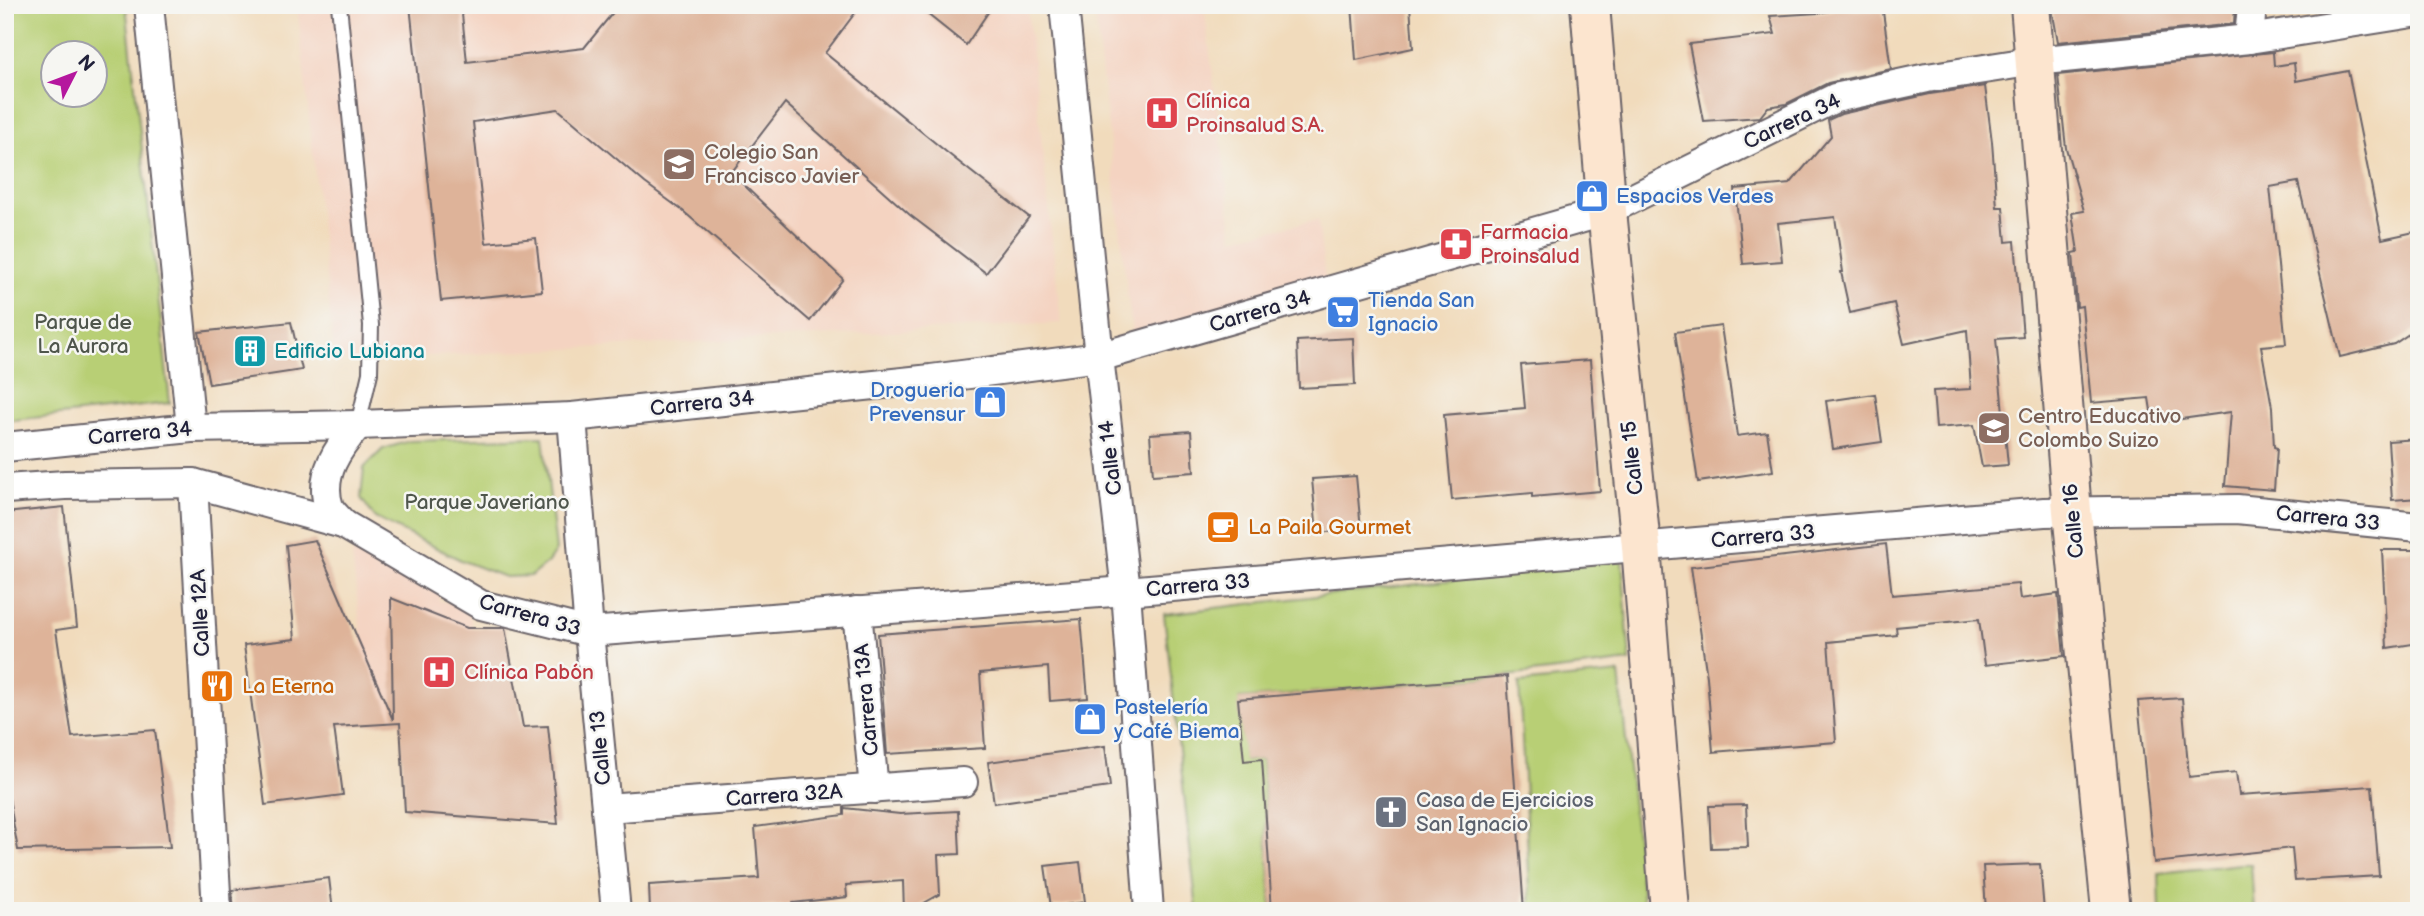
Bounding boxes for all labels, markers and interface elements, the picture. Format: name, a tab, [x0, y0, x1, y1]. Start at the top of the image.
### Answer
north arrow	[38, 38, 108, 108]
text: N	[72, 51, 99, 77]
street label: Carrera 34	[1740, 88, 1845, 155]
place label: Clínica Proinsalud S.A.	[1186, 89, 1324, 138]
hospital icon: Clínica Proinsalud S.A.	[1143, 94, 1181, 132]
place label: Colegio San Francisco Javier	[704, 140, 859, 189]
school or university icon: Colegio San Francisco Javier	[660, 145, 698, 183]
shop icon: Espacios Verdes	[1573, 177, 1611, 215]
place label: Espacios Verdes	[1616, 184, 1774, 209]
place label: Farmacia Proinsalud	[1480, 220, 1580, 269]
pharmacy icon: Farmacia Proinsalud	[1437, 225, 1475, 263]
street label: Carrera 34	[1206, 285, 1314, 338]
place label: Tienda San Ignacio	[1368, 288, 1475, 337]
supermarket icon: Tienda San Ignacio	[1324, 293, 1362, 331]
park label: Parque de La Aurora	[34, 310, 132, 359]
building icon: Edificio Lubiana	[231, 332, 269, 370]
place label: Edificio Lubiana	[274, 339, 425, 364]
place label: Drogueria Prevensur	[868, 378, 965, 427]
shop icon: Drogueria Prevensur	[971, 383, 1009, 421]
street label: Carrera 34	[649, 386, 755, 421]
place label: Centro Educativo Colombo Suizo	[2018, 404, 2182, 453]
school or university icon: Centro Educativo Colombo Suizo	[1975, 409, 2013, 447]
street label: Carrera 34	[87, 416, 193, 451]
street label: Calle 14	[1093, 419, 1127, 497]
street label: Calle 15	[1616, 420, 1649, 496]
street label: Calle 16	[2058, 482, 2089, 559]
park label: Parque Javeriano	[404, 490, 570, 515]
street label: Carrera 33	[2275, 501, 2381, 536]
cafe icon: La Paila Gourmet	[1204, 508, 1242, 546]
place label: La Paila Gourmet	[1248, 515, 1412, 540]
street label: Carrera 33	[1710, 519, 1816, 554]
street label: Calle 12A	[186, 568, 215, 657]
street label: Carrera 33	[1145, 568, 1251, 603]
street label: Carrera 33	[476, 589, 584, 642]
street label: Carrera 13A	[849, 643, 884, 757]
hospital icon: Clínica Pabón	[420, 653, 458, 691]
place label: Clínica Pabón	[464, 660, 594, 685]
restaurant icon: La Eterna	[198, 667, 236, 705]
place label: La Eterna	[242, 674, 334, 699]
place label: Pastelería y Café Biema	[1113, 695, 1240, 744]
shop icon: Pastelería y Café Biema	[1071, 700, 1109, 738]
street label: Calle 13	[585, 709, 616, 787]
street label: Carrera 32A	[725, 779, 843, 812]
place label: Casa de Ejercicios San Ignacio	[1416, 788, 1594, 837]
church icon: Casa de Ejercicios San Ignacio	[1372, 793, 1410, 831]

